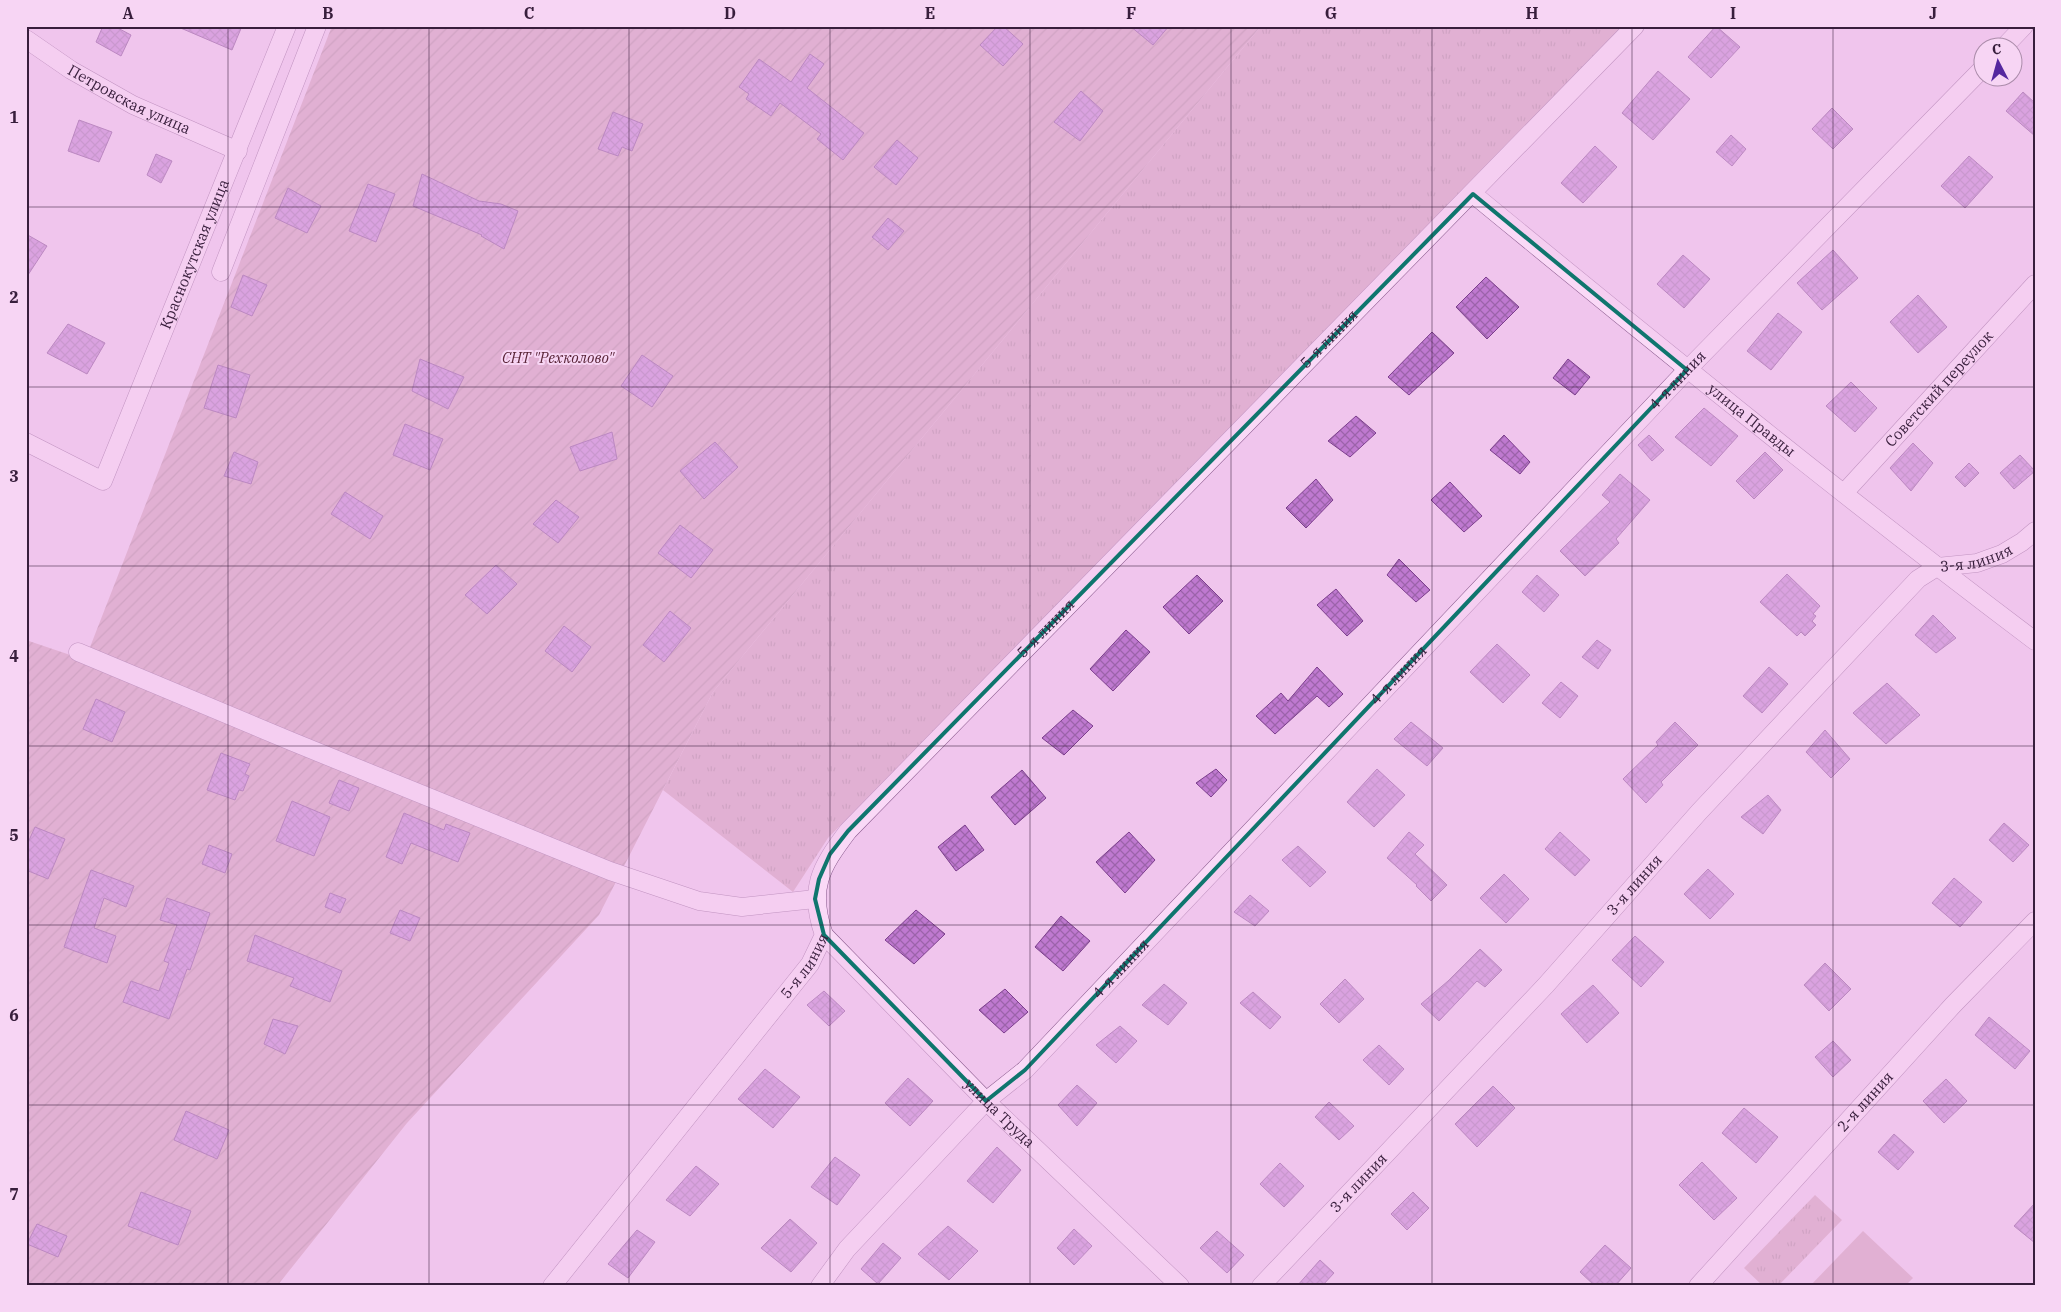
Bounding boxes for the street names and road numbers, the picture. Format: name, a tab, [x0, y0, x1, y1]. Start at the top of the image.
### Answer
street label: Петровская улица	[65, 60, 194, 138]
street label: Краснокутская улица	[155, 176, 233, 332]
street label: 5-я линия	[1296, 305, 1362, 372]
street label: Советский переулок	[1881, 326, 1997, 451]
street label: 4-я линия	[1644, 346, 1710, 414]
street label: улица Правды	[1704, 379, 1800, 461]
street label: 3-я линия	[1939, 540, 2016, 576]
street label: 5-я линия	[1013, 595, 1078, 662]
street label: 4-я линия	[1365, 641, 1431, 709]
street label: 3-я линия	[1602, 850, 1666, 919]
street label: 5-я линия	[776, 930, 832, 1002]
street label: 4-я линия	[1088, 935, 1153, 1002]
street label: 2-я линия	[1833, 1067, 1897, 1135]
street label: улица Труда	[960, 1074, 1039, 1151]
street label: 3-я линия	[1326, 1149, 1391, 1216]

